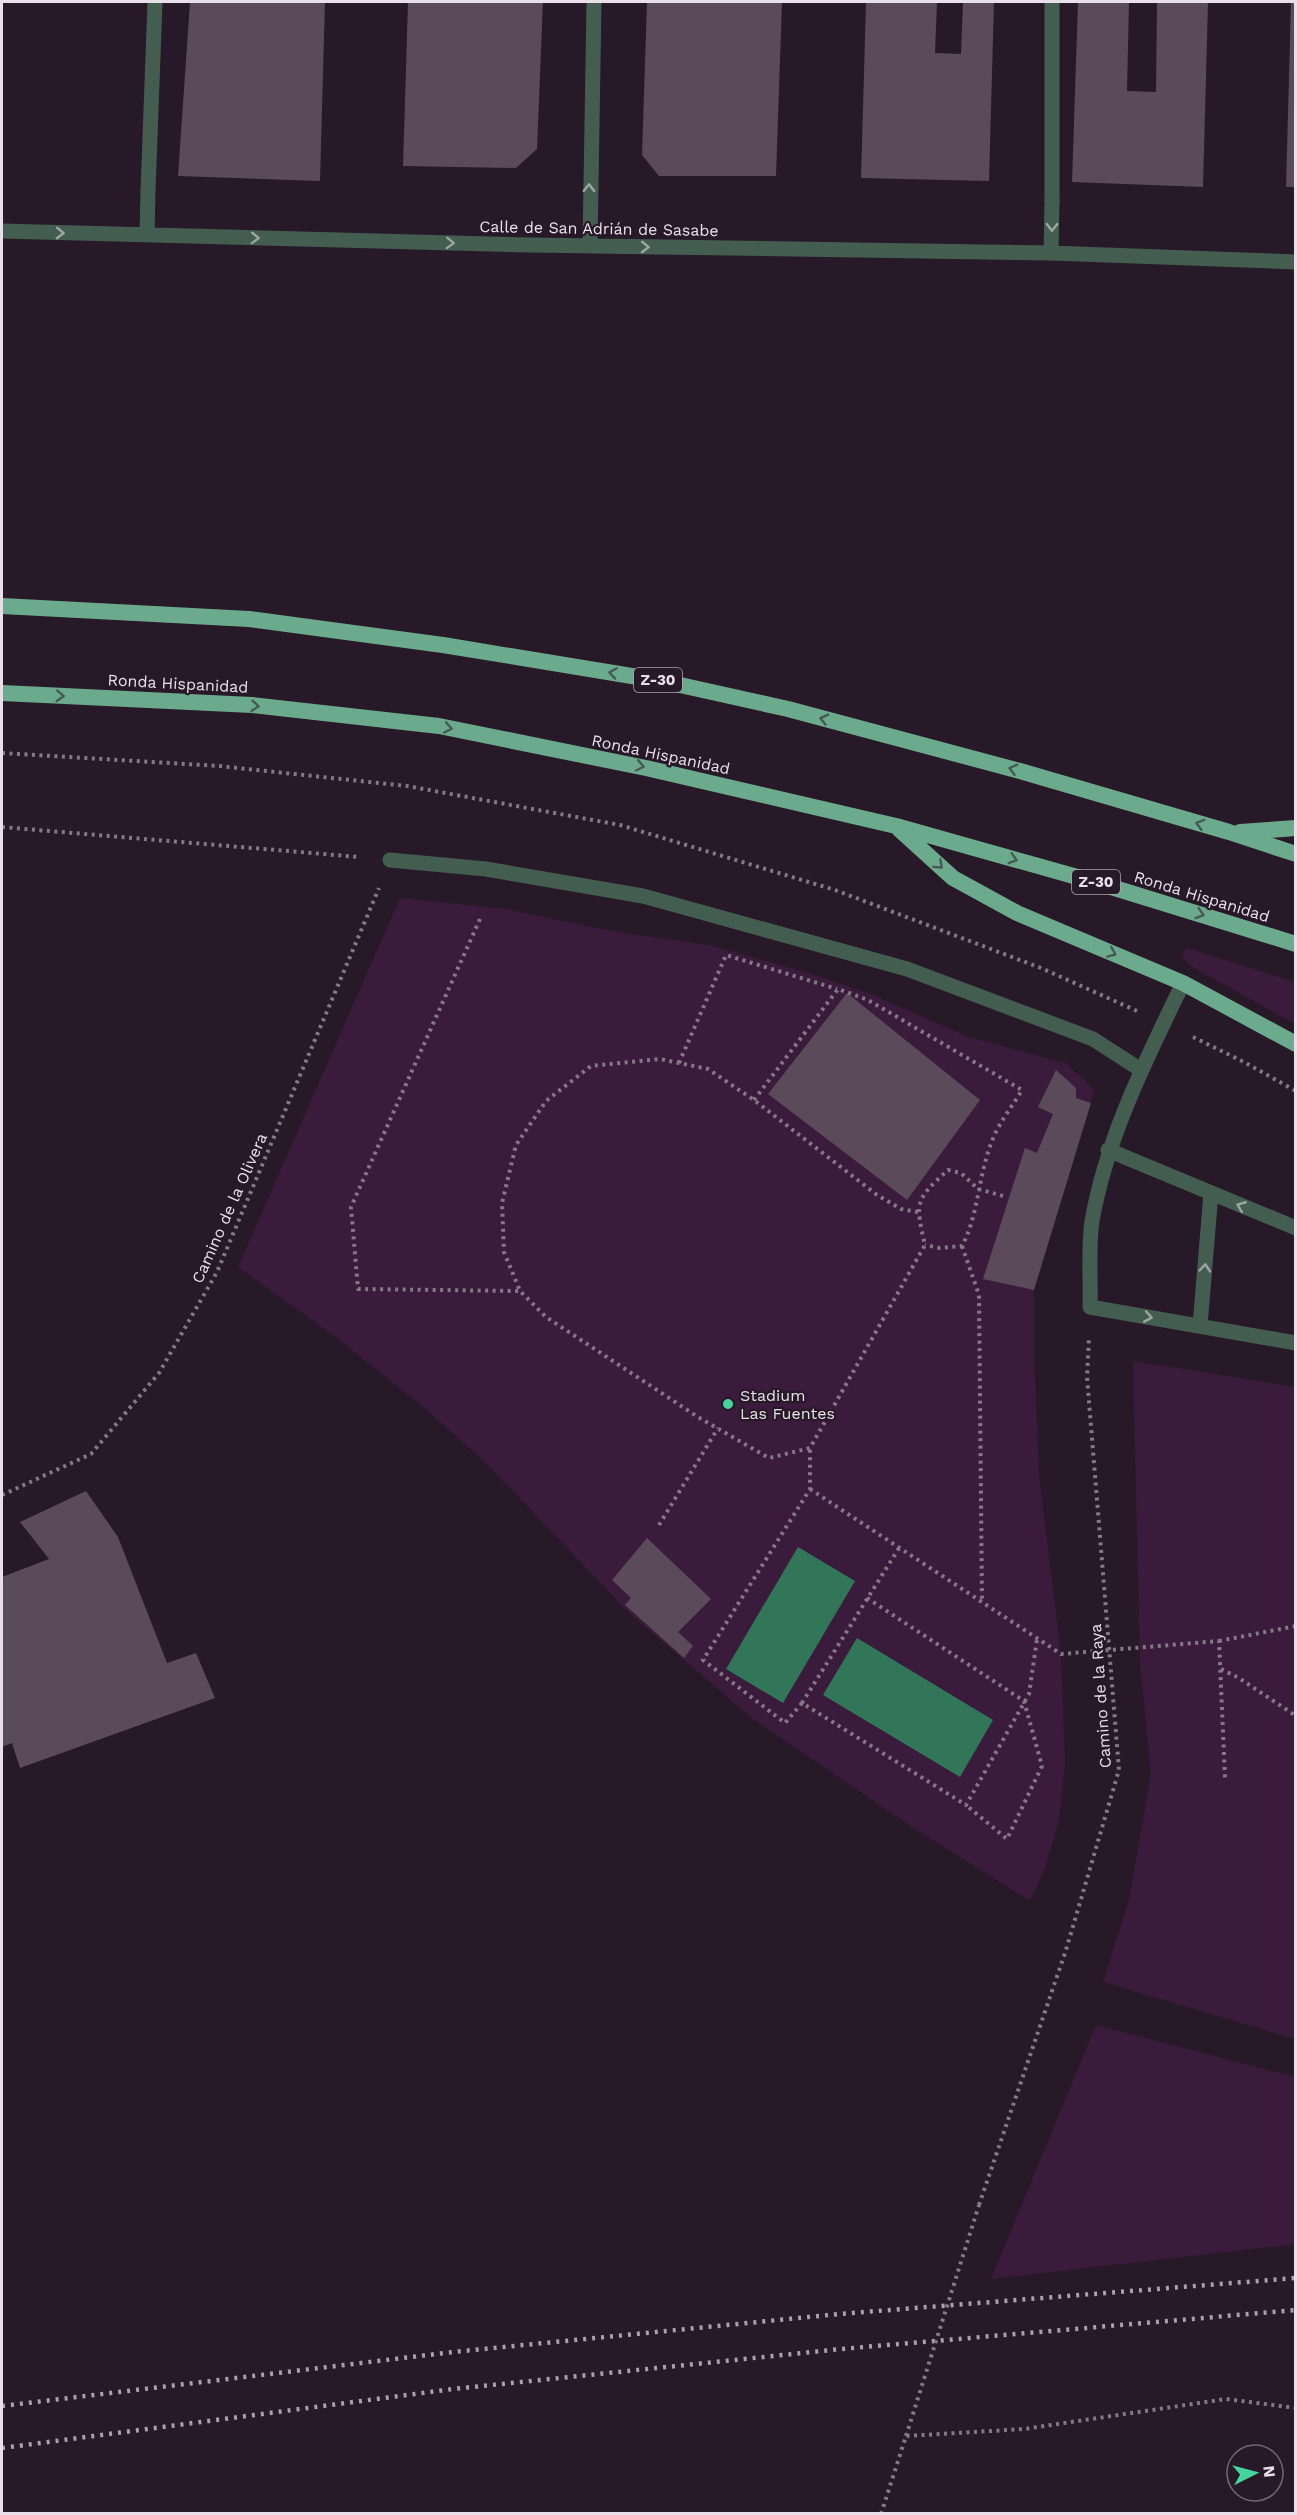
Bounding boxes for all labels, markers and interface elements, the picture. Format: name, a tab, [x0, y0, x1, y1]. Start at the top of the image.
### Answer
one-way arrow	[583, 183, 595, 192]
street label: Calle de San Adrián de Sasabe	[479, 217, 719, 240]
one-way arrow	[1046, 223, 1058, 232]
one-way arrow	[55, 226, 64, 239]
one-way arrow	[250, 231, 259, 244]
one-way arrow	[445, 237, 454, 249]
one-way arrow	[640, 241, 649, 253]
one-way arrow	[609, 667, 619, 680]
road number: Z-30	[634, 668, 682, 692]
street label: Ronda Hispanidad	[107, 670, 249, 697]
one-way arrow	[55, 689, 64, 702]
one-way arrow	[250, 699, 259, 712]
one-way arrow	[819, 714, 830, 726]
one-way arrow	[443, 721, 453, 734]
street label: Ronda Hispanidad	[590, 731, 732, 778]
one-way arrow	[634, 759, 644, 772]
one-way arrow	[1008, 764, 1019, 776]
one-way arrow	[1195, 819, 1206, 831]
one-way arrow	[1007, 852, 1018, 864]
one-way arrow	[932, 858, 943, 869]
street label: Ronda Hispanidad	[1132, 867, 1272, 926]
road number: Z-30	[1072, 870, 1120, 894]
one-way arrow	[1194, 907, 1205, 919]
one-way arrow	[1106, 946, 1117, 958]
street label: Camino de la Olivera	[188, 1130, 271, 1286]
one-way arrow	[1237, 1201, 1248, 1213]
one-way arrow	[1198, 1263, 1211, 1272]
one-way arrow	[1143, 1310, 1153, 1323]
place label: Stadium Las Fuentes	[740, 1386, 835, 1423]
marker: Stadium Las Fuentes	[721, 1397, 735, 1411]
street label: Camino de la Raya	[1086, 1623, 1115, 1769]
north arrow	[1225, 2443, 1285, 2503]
text: N	[1259, 2465, 1279, 2478]

